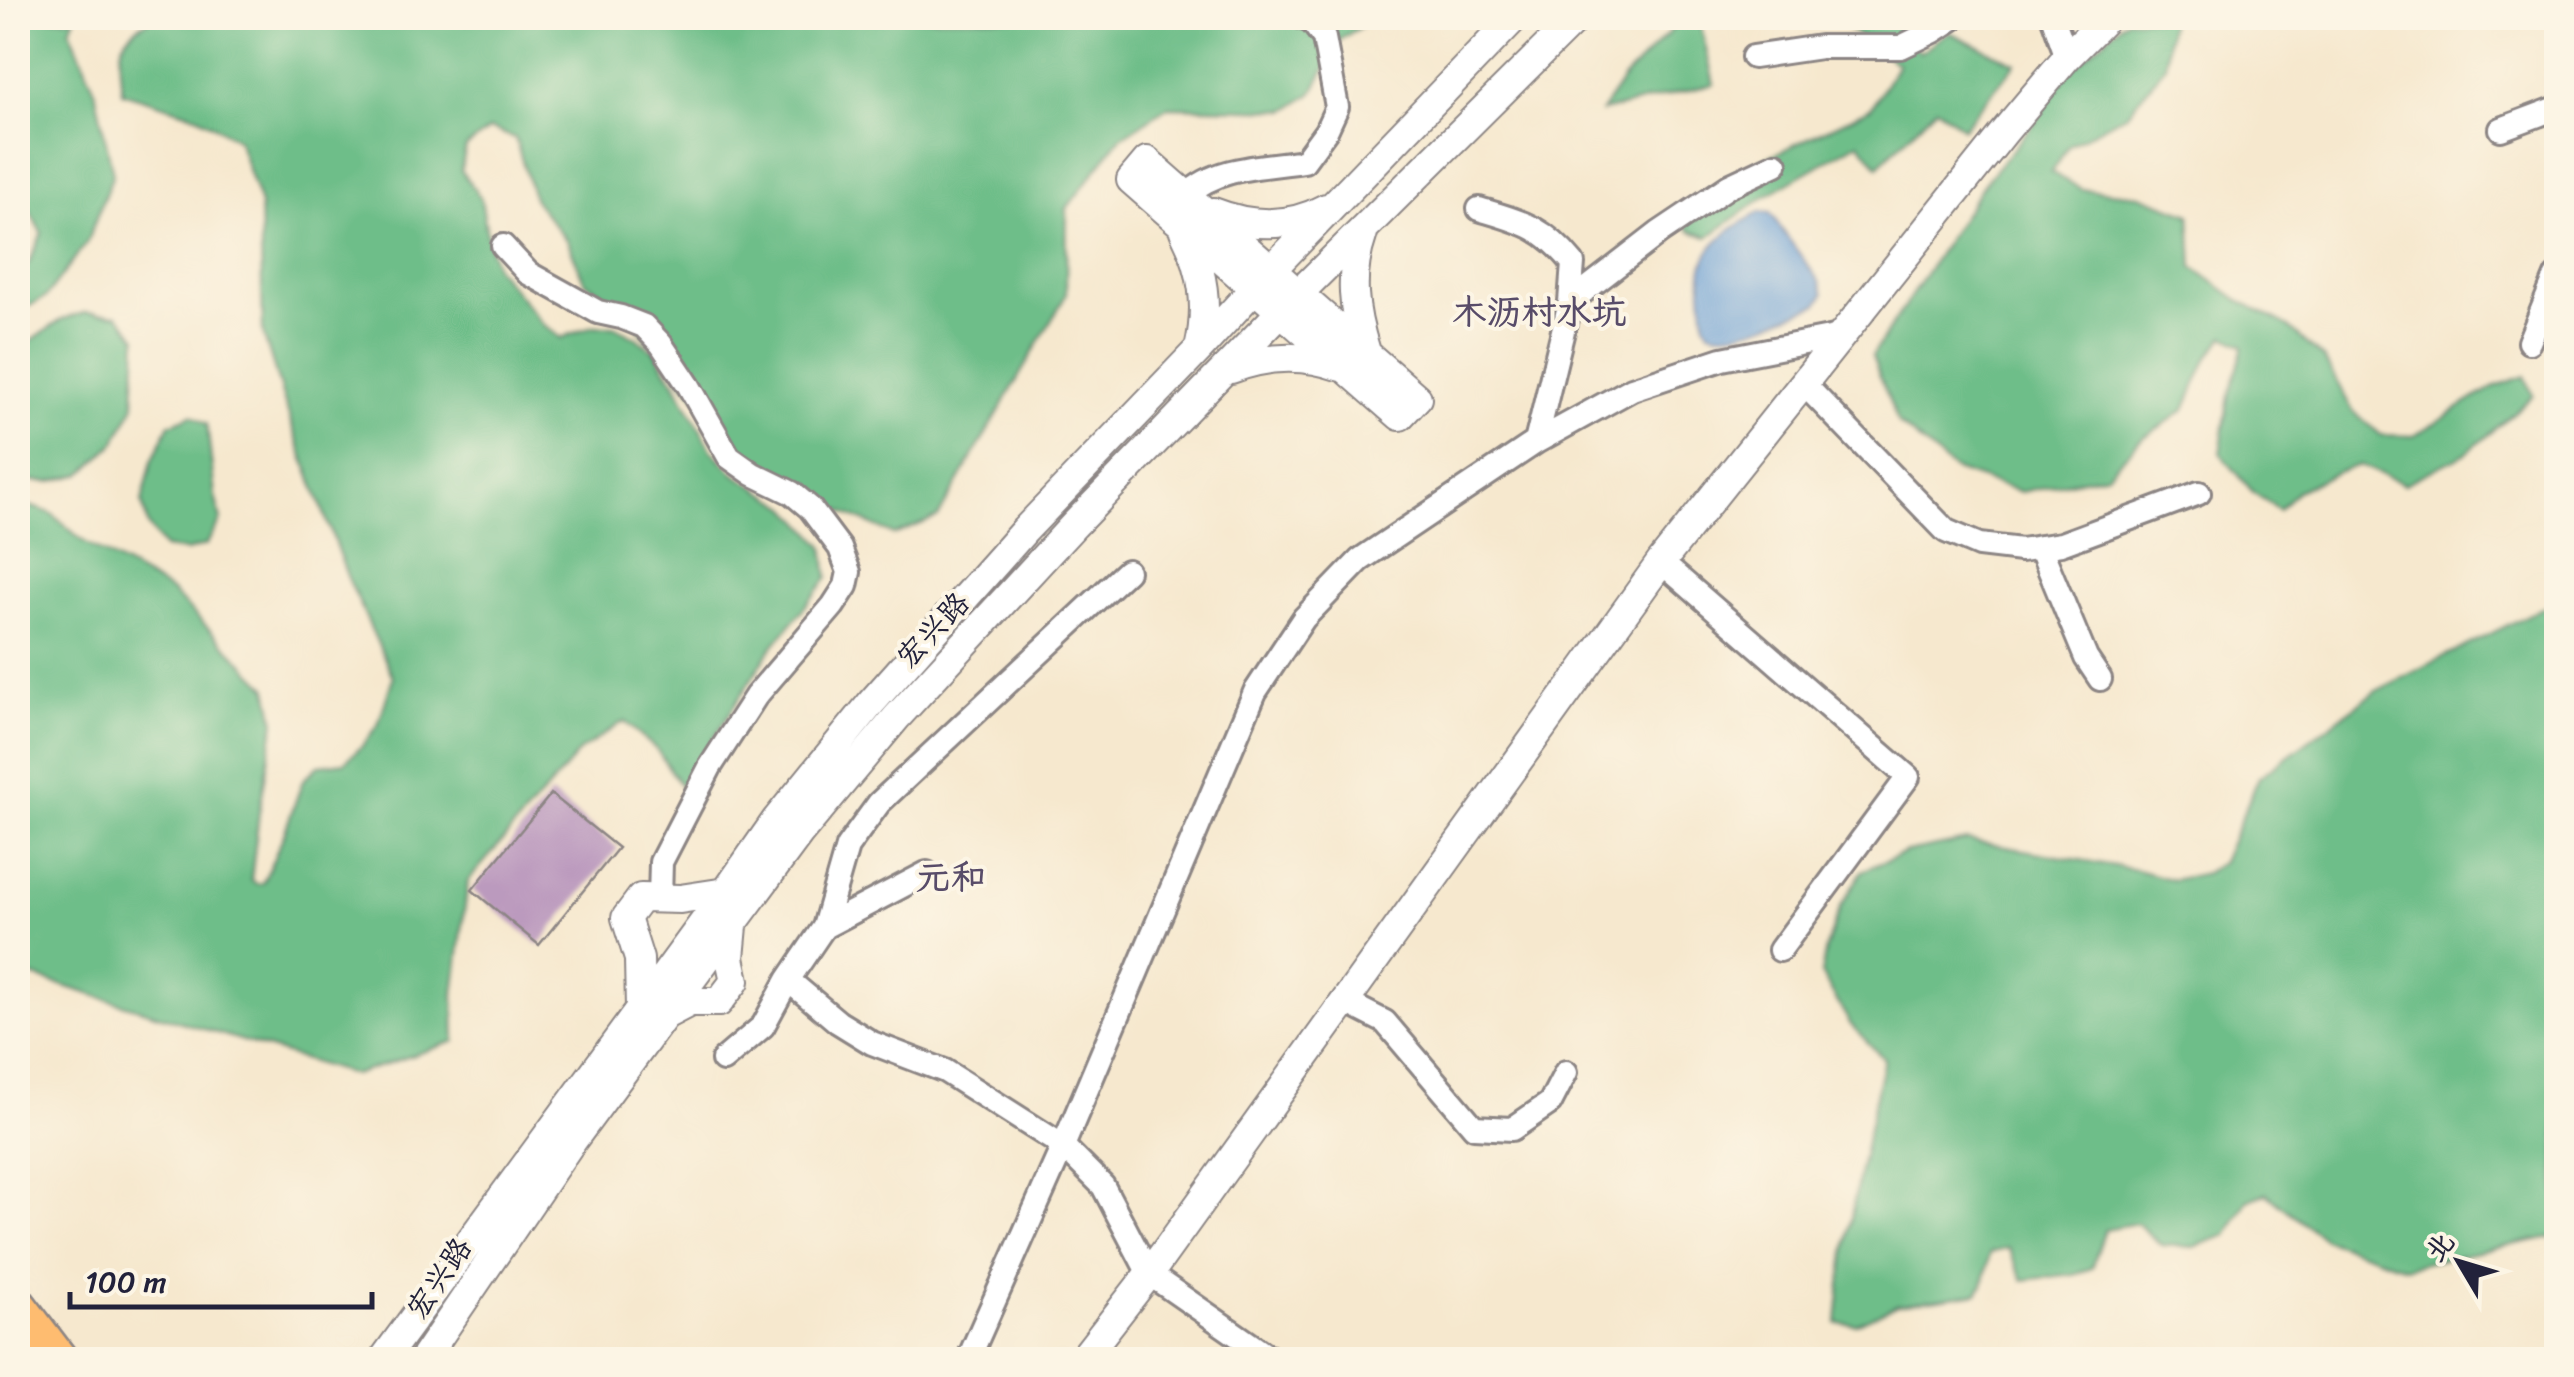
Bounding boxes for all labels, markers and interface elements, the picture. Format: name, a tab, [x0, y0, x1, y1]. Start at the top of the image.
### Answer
district label: 木沥村水坑	[1451, 281, 1627, 343]
street label: 宏兴路	[883, 579, 983, 681]
district label: 元和	[916, 846, 986, 908]
north arrow	[2409, 1212, 2509, 1312]
text: 北	[2412, 1221, 2468, 1273]
street label: 宏兴路	[391, 1226, 487, 1330]
scale bar	[70, 1247, 372, 1309]
text: 100 m	[85, 1255, 167, 1309]

